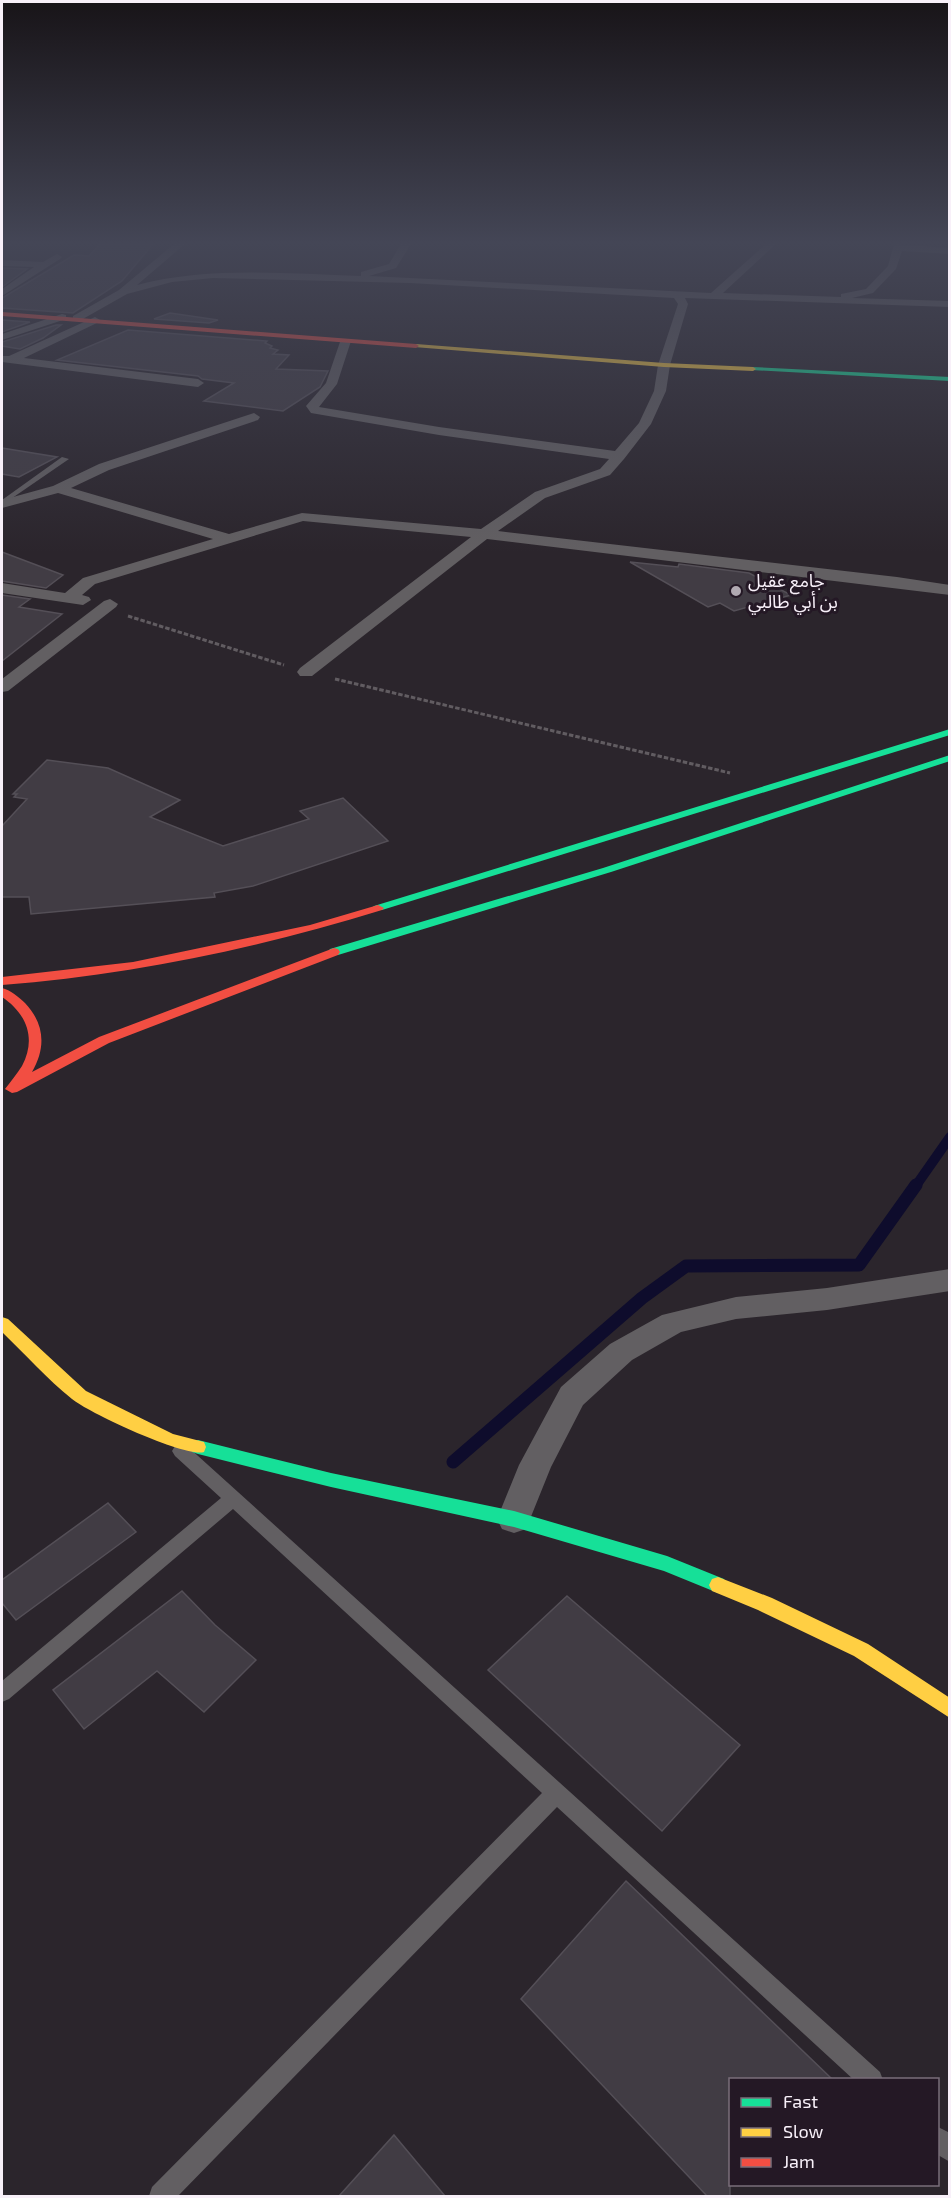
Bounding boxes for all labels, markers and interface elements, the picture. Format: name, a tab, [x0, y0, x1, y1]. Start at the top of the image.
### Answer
place label: جامع عقيل بن أبي طالبي	[748, 569, 838, 615]
marker: جامع عقيل بن أبي طالبي	[729, 584, 743, 598]
legend	[729, 2078, 939, 2186]
text: Fast	[783, 2090, 818, 2112]
text: Slow	[783, 2120, 824, 2142]
text: Jam	[783, 2150, 815, 2172]

